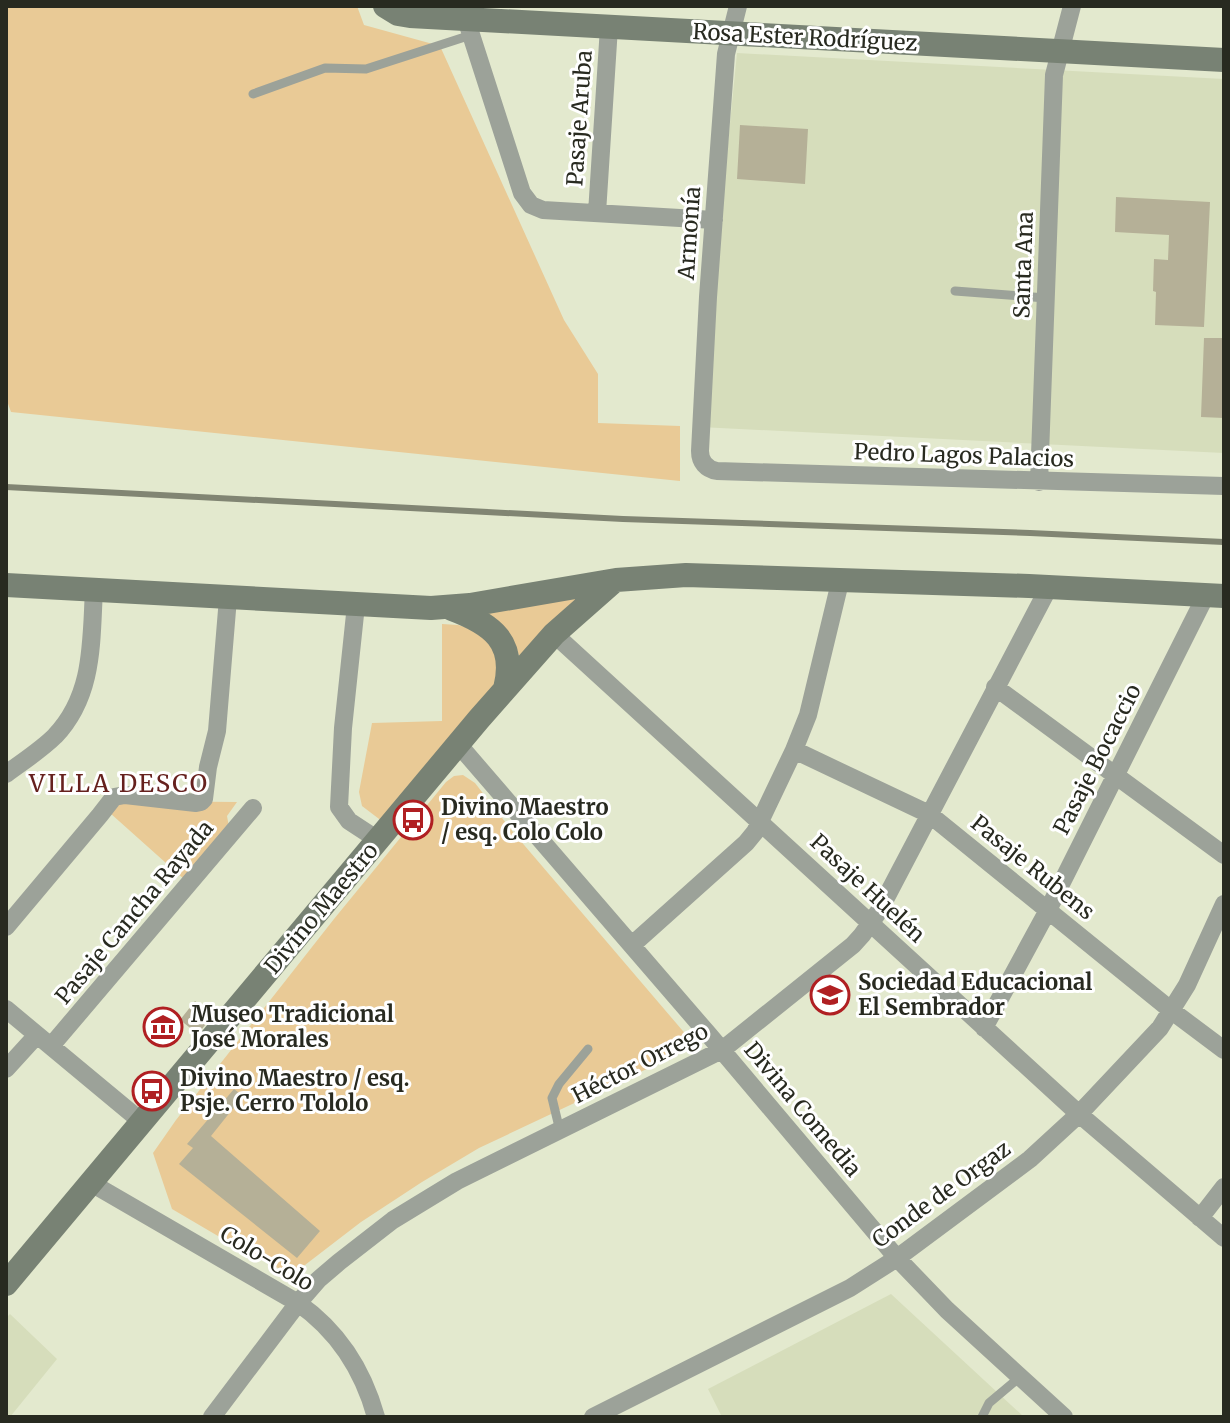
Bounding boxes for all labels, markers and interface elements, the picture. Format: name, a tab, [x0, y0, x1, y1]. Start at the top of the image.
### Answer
street label: Rosa Ester Rodríguez	[692, 17, 918, 57]
street label: Pasaje Aruba	[560, 49, 598, 187]
street label: Armonía	[672, 185, 706, 282]
street label: Santa Ana	[1007, 211, 1039, 319]
street label: Pedro Lagos Palacios	[853, 437, 1075, 473]
street label: Pasaje Bocaccio	[1047, 679, 1147, 839]
district label: VILLA DESCO	[28, 768, 209, 799]
place label: Divino Maestro / esq. Colo Colo	[441, 793, 609, 846]
bus stop icon: Divino Maestro / esq. Colo Colo	[392, 799, 434, 841]
street label: Pasaje Rubens	[966, 809, 1100, 925]
street label: Pasaje Cancha Rayada	[49, 814, 219, 1010]
street label: Pasaje Huelén	[805, 828, 932, 949]
street label: Divino Maestro	[258, 837, 384, 979]
place label: Sociedad Educacional El Sembrador	[858, 968, 1092, 1021]
school or university icon: Sociedad Educacional El Sembrador	[809, 974, 851, 1016]
place label: Museo Tradicional José Morales	[190, 1000, 394, 1053]
museum icon: Museo Tradicional José Morales	[142, 1006, 184, 1048]
street label: Héctor Orrego	[567, 1017, 713, 1109]
street label: Divina Comedia	[738, 1036, 868, 1182]
place label: Divino Maestro / esq. Psje. Cerro Tololo	[180, 1064, 410, 1117]
bus stop icon: Divino Maestro / esq. Psje. Cerro Tololo	[131, 1070, 173, 1112]
street label: Conde de Orgaz	[866, 1134, 1016, 1254]
street label: Colo-Colo	[215, 1219, 319, 1297]

